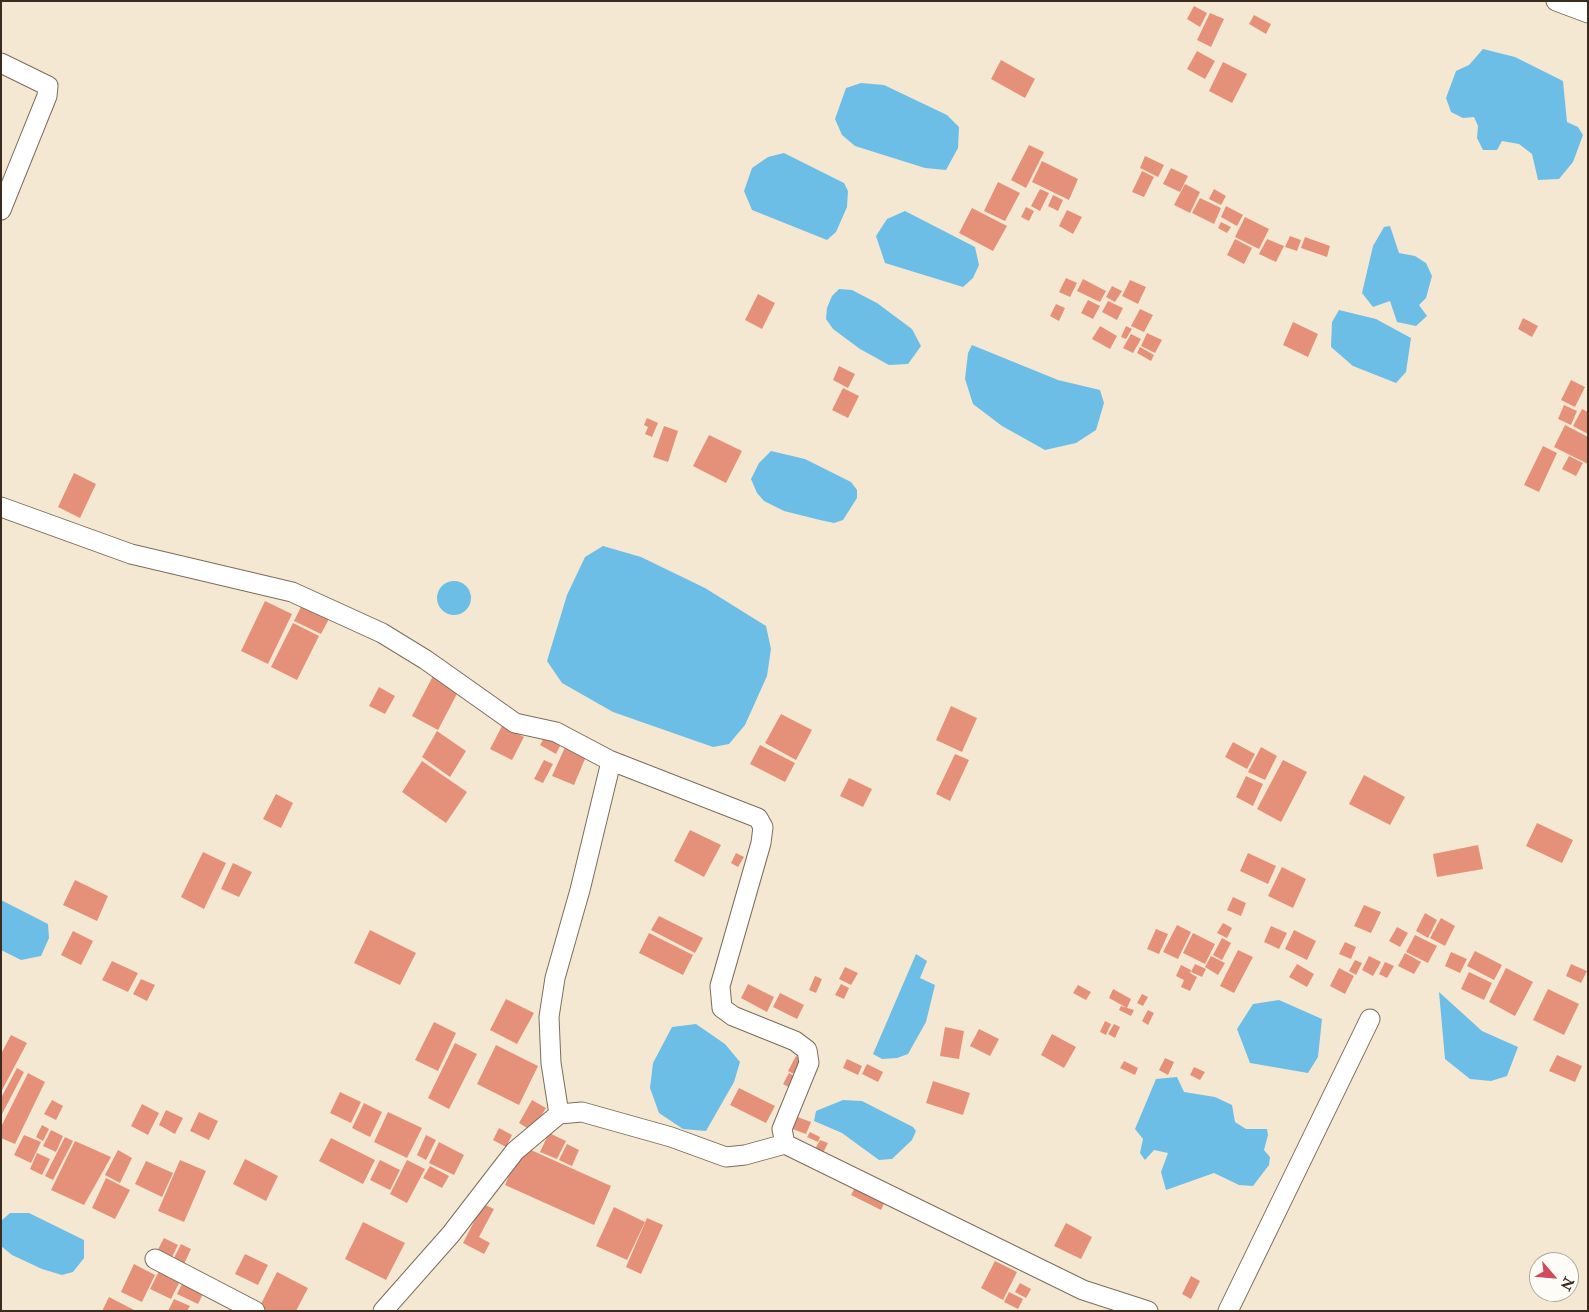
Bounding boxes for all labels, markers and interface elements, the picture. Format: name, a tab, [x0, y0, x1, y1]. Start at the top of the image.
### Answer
north arrow	[1529, 1252, 1579, 1302]
text: N	[1557, 1274, 1577, 1293]

